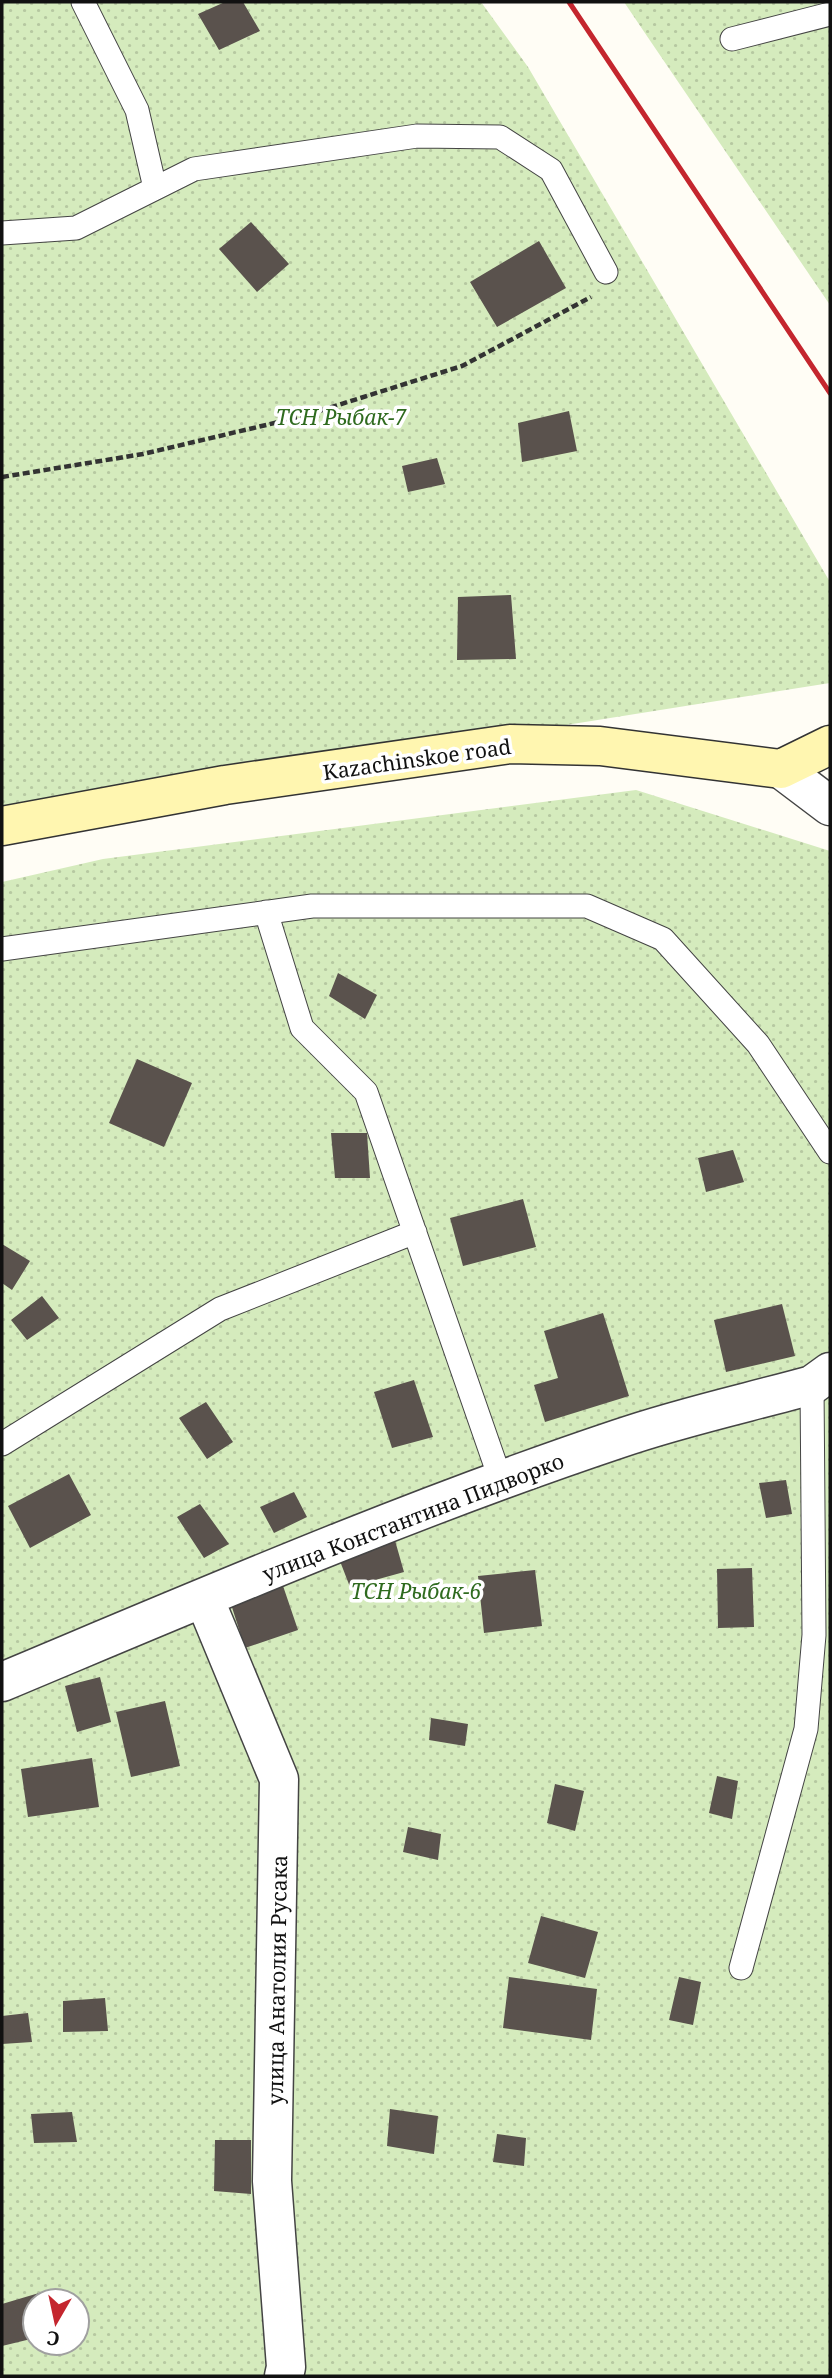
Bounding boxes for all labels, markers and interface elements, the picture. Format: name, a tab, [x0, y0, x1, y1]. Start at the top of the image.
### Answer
park label: ТСН Рыбак-7	[276, 403, 408, 431]
street label: Kazachinskoe road	[321, 732, 513, 786]
street label: улица Константина Пидворко	[258, 1446, 568, 1588]
park label: ТСН Рыбак-6	[351, 1577, 482, 1605]
street label: улица Анатолия Русака	[261, 1855, 293, 2105]
north arrow	[21, 2287, 91, 2357]
text: С	[45, 2325, 62, 2353]

